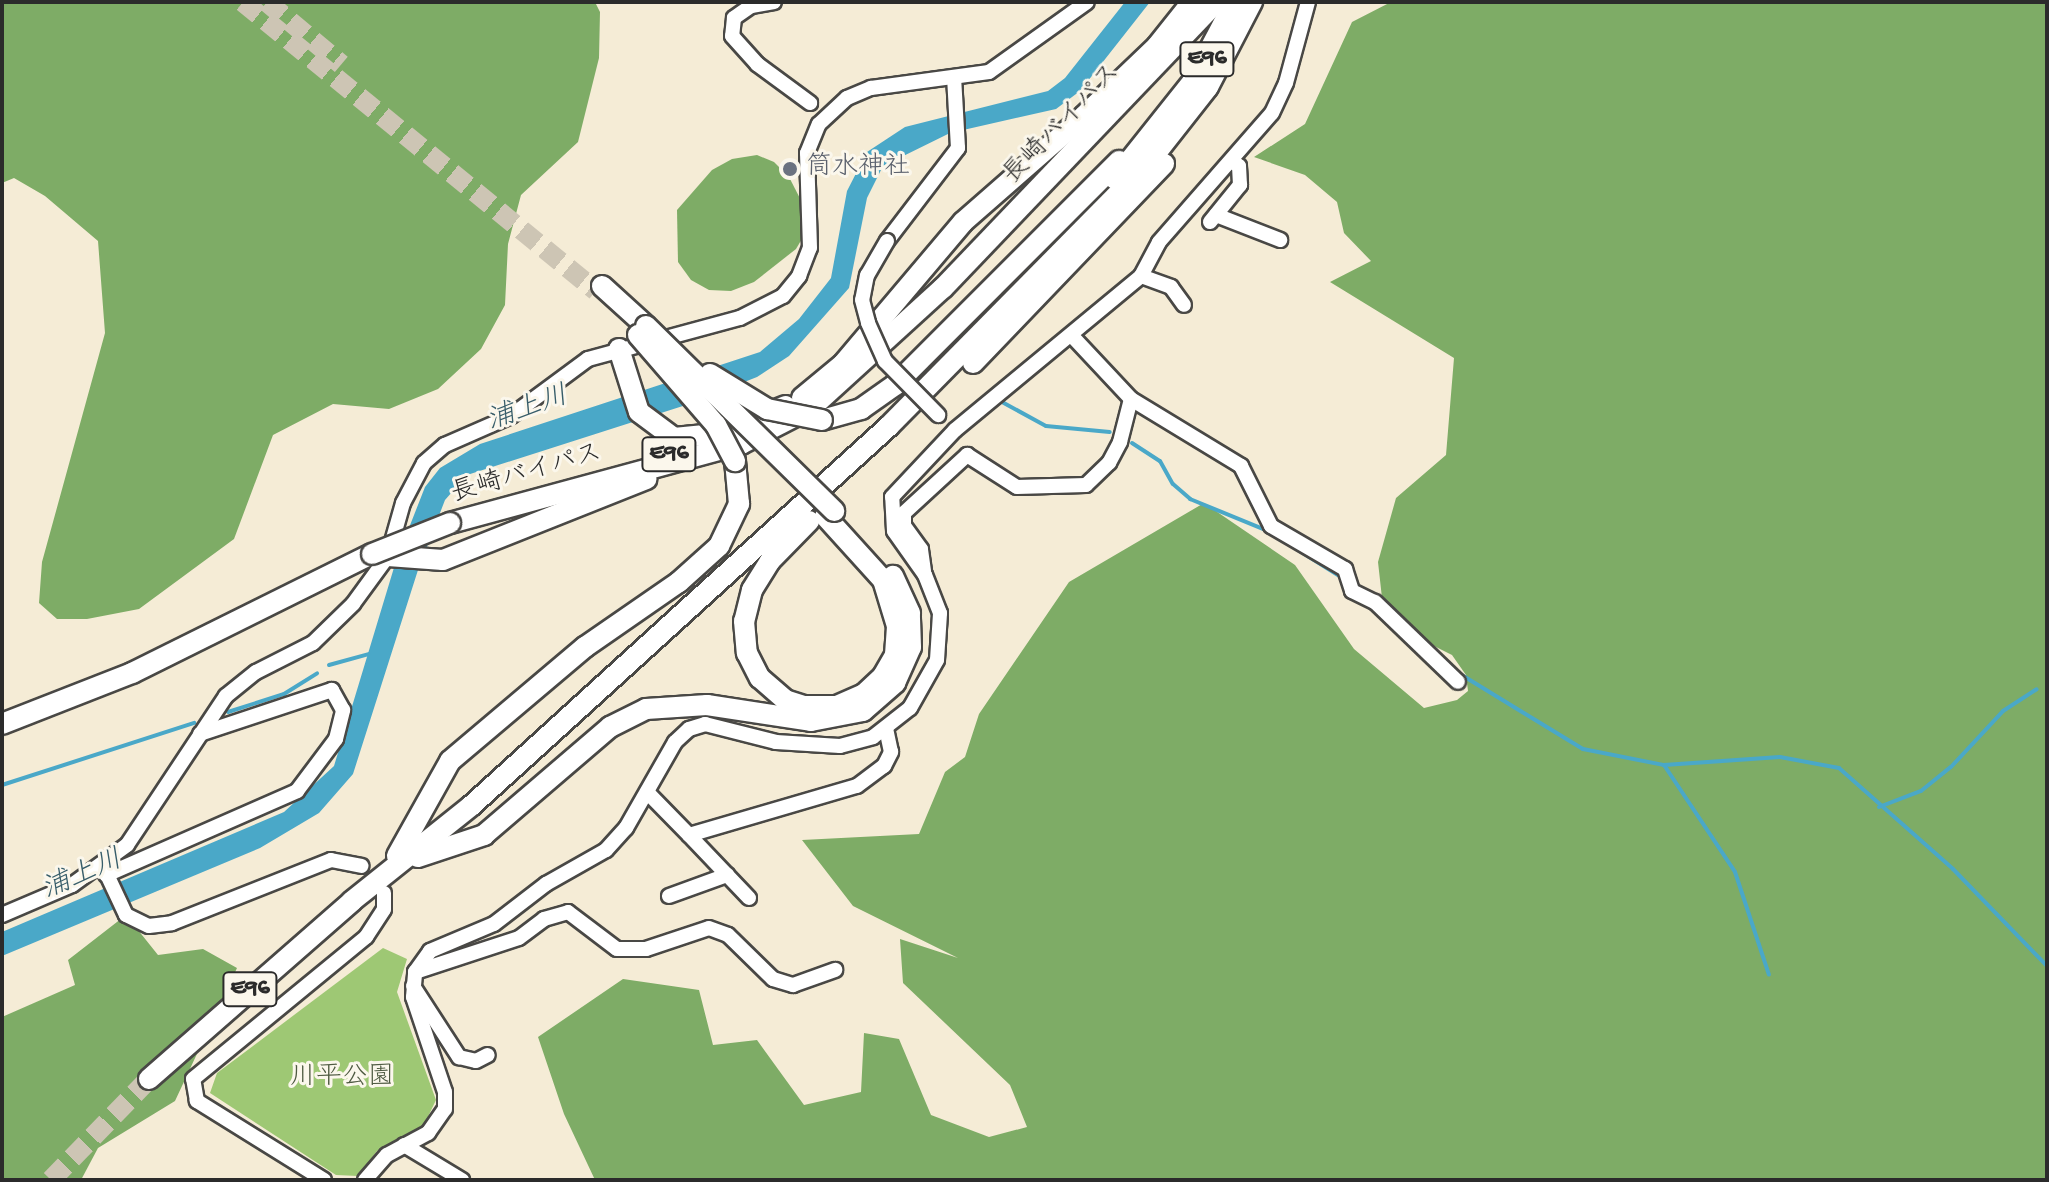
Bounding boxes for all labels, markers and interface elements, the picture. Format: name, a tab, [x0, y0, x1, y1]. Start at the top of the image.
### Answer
road number: E96	[1179, 39, 1235, 79]
street label: 長崎バイパス	[998, 58, 1128, 192]
place label: 筒水神社	[806, 153, 910, 185]
marker: 筒水神社	[781, 160, 799, 178]
water label: 浦上川	[483, 380, 573, 440]
road number: E96	[641, 434, 697, 474]
street label: 長崎バイパス	[448, 439, 606, 511]
water label: 浦上川	[38, 844, 128, 908]
road number: E96	[222, 969, 278, 1009]
park label: 川平公園	[290, 1063, 394, 1095]

